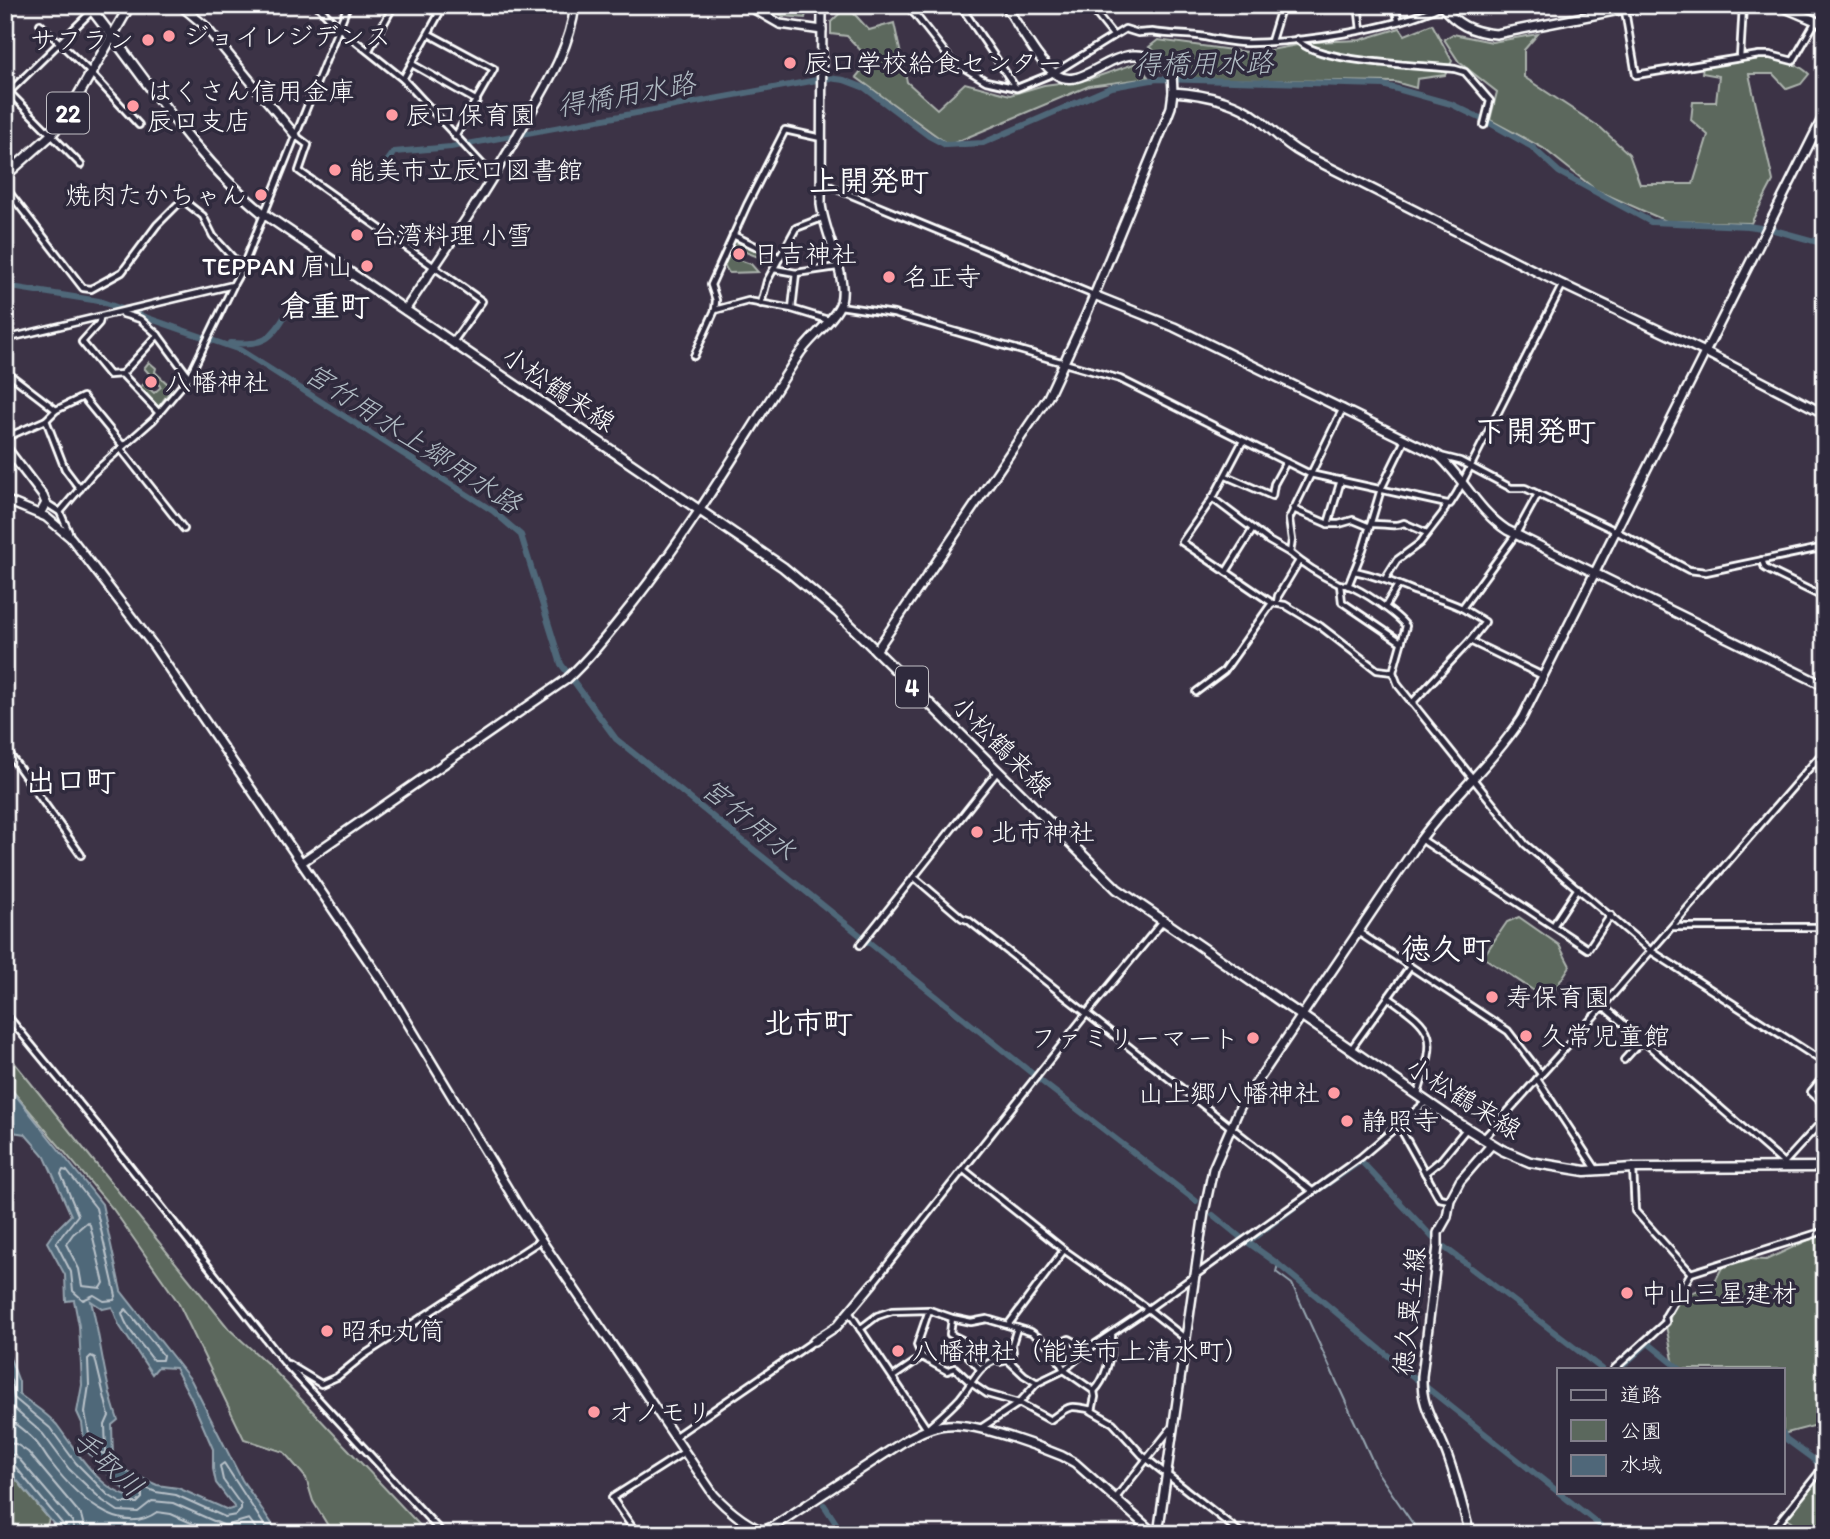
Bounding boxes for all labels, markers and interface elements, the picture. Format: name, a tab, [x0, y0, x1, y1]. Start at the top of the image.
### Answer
place label: ジョイレジデンス	[183, 20, 391, 52]
place label: サフラン	[30, 24, 134, 56]
marker: ジョイレジデンス	[161, 28, 177, 44]
marker: サフラン	[140, 32, 156, 48]
water label: 得橋用水路	[1133, 45, 1275, 81]
place label: 辰口学校給食センター	[804, 47, 1063, 79]
marker: 辰口学校給食センター	[782, 55, 798, 71]
water label: 得橋用水路	[554, 65, 700, 123]
place label: はくさん信用金庫 辰口支店	[147, 75, 355, 137]
road number: 22	[47, 92, 89, 134]
marker: はくさん信用金庫 辰口支店	[125, 98, 141, 114]
place label: 辰口保育園	[406, 99, 536, 131]
marker: 辰口保育園	[384, 107, 400, 123]
place label: 能美市立辰口図書館	[349, 154, 583, 186]
marker: 能美市立辰口図書館	[327, 162, 343, 178]
district label: 上開発町	[809, 162, 929, 199]
place label: 焼肉たかちゃん	[65, 179, 247, 211]
marker: 焼肉たかちゃん	[253, 187, 269, 203]
place label: 台湾料理 小雪	[371, 219, 533, 251]
marker: 台湾料理 小雪	[349, 227, 365, 243]
place label: 日吉神社	[753, 238, 857, 270]
marker: 日吉神社	[731, 246, 747, 262]
place label: TEPPAN 眉山	[202, 250, 353, 282]
marker: TEPPAN 眉山	[359, 258, 375, 274]
place label: 名正寺	[903, 261, 981, 293]
marker: 名正寺	[881, 269, 897, 285]
district label: 倉重町	[280, 287, 370, 324]
street label: 小松鶴来線	[496, 339, 622, 439]
water label: 宮竹用水上郷用水路	[298, 355, 530, 522]
place label: 八幡神社	[165, 366, 269, 398]
marker: 八幡神社	[143, 374, 159, 390]
district label: 下開発町	[1476, 412, 1596, 449]
road number: 4	[896, 666, 928, 708]
street label: 小松鶴来線	[945, 689, 1059, 803]
district label: 出口町	[26, 762, 116, 799]
water label: 宮竹用水	[695, 771, 803, 867]
place label: 北市神社	[991, 816, 1095, 848]
marker: 北市神社	[969, 824, 985, 840]
district label: 徳久町	[1401, 930, 1491, 967]
place label: 寿保育園	[1506, 981, 1610, 1013]
marker: 寿保育園	[1484, 989, 1500, 1005]
district label: 北市町	[763, 1004, 853, 1041]
place label: 久常児童館	[1540, 1020, 1670, 1052]
place label: ファミリーマート	[1030, 1022, 1239, 1054]
marker: 久常児童館	[1518, 1028, 1534, 1044]
marker: ファミリーマート	[1245, 1030, 1261, 1046]
street label: 小松鶴来線	[1400, 1050, 1528, 1146]
place label: 山上郷八幡神社	[1138, 1077, 1320, 1109]
marker: 山上郷八幡神社	[1326, 1085, 1342, 1101]
place label: 静照寺	[1361, 1105, 1439, 1137]
marker: 静照寺	[1339, 1113, 1355, 1129]
street label: 徳久粟生線	[1386, 1245, 1432, 1377]
place label: 中山三星建材	[1641, 1277, 1797, 1309]
marker: 中山三星建材	[1619, 1285, 1635, 1301]
place label: 昭和丸筒	[341, 1315, 445, 1347]
marker: 昭和丸筒	[319, 1323, 335, 1339]
place label: 八幡神社（能美市上清水町）	[912, 1335, 1250, 1367]
marker: 八幡神社（能美市上清水町）	[890, 1343, 906, 1359]
legend	[1557, 1368, 1784, 1494]
text: 道路	[1620, 1382, 1662, 1407]
place label: オノモリ	[608, 1396, 712, 1428]
marker: オノモリ	[586, 1404, 602, 1420]
text: 公園	[1620, 1418, 1662, 1443]
water label: 手取川	[65, 1422, 151, 1504]
text: 水域	[1620, 1452, 1662, 1477]

